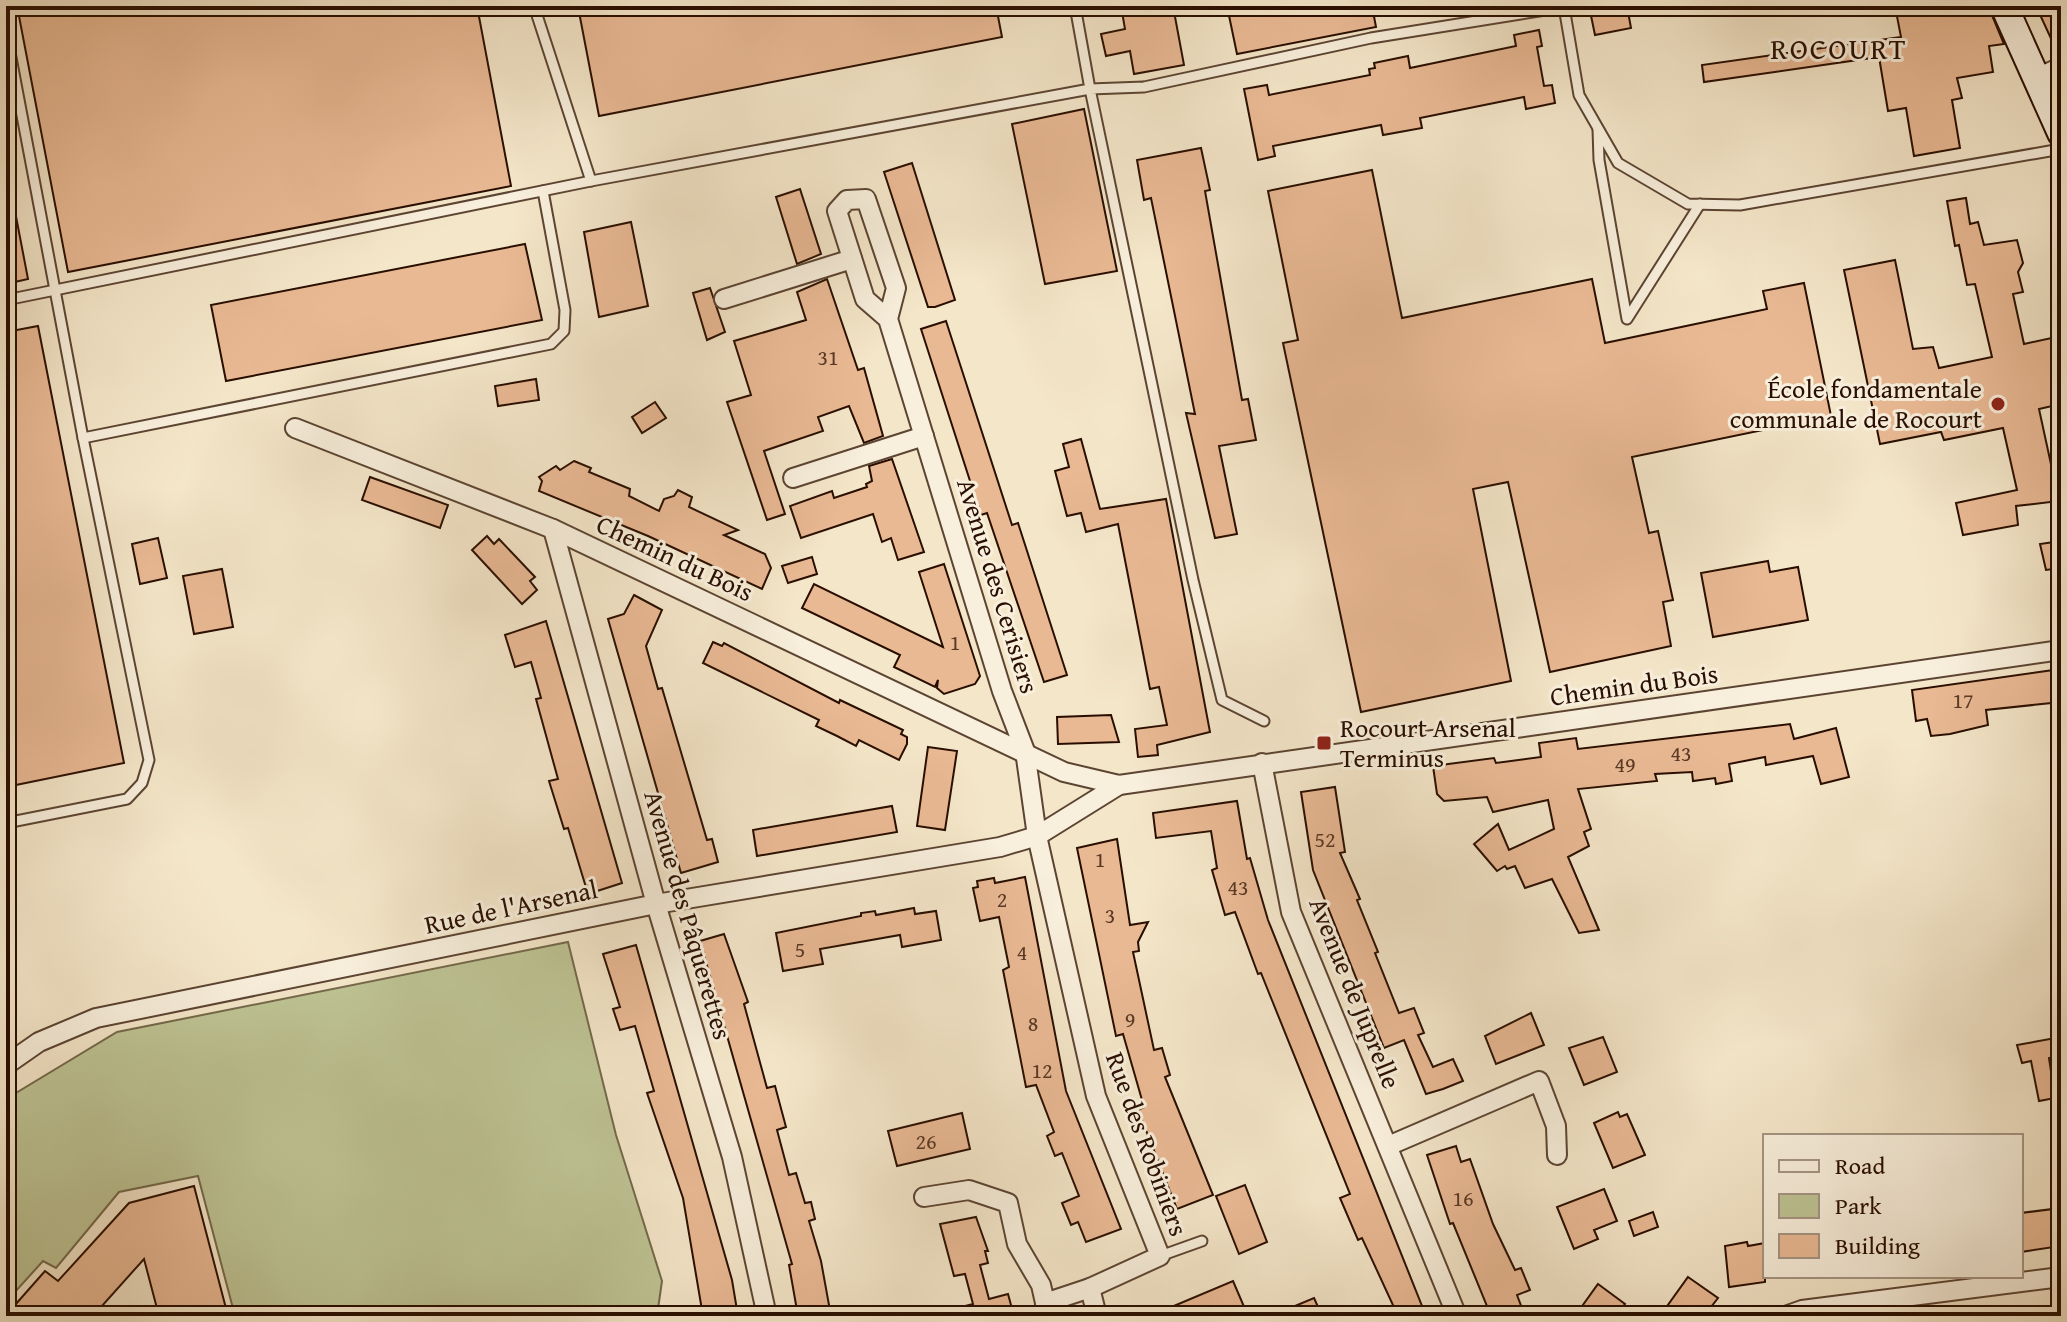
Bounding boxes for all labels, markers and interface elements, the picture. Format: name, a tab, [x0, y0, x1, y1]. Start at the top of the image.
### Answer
district label: ROCOURT	[1770, 26, 1908, 70]
house number: 31	[817, 341, 839, 373]
place label: École fondamentale communale de Rocourt	[1730, 369, 1982, 438]
marker: École fondamentale communale de Rocourt	[1989, 395, 2007, 413]
street label: Avenue des Cerisiers	[947, 474, 1050, 698]
street label: Chemin du Bois	[590, 504, 760, 611]
house number: 1	[950, 626, 960, 658]
street label: Chemin du Bois	[1547, 653, 1720, 716]
house number: 17	[1952, 684, 1974, 716]
place label: Rocourt Arsenal Terminus	[1340, 708, 1516, 777]
marker: Rocourt Arsenal Terminus	[1315, 734, 1333, 752]
house number: 43	[1670, 737, 1692, 769]
house number: 49	[1614, 748, 1636, 780]
street label: Avenue des Pâquerettes	[634, 786, 743, 1044]
house number: 52	[1314, 823, 1336, 855]
house number: 1	[1095, 843, 1105, 875]
street label: Rue de l'Arsenal	[421, 869, 601, 944]
house number: 43	[1227, 871, 1249, 903]
house number: 2	[997, 883, 1007, 915]
street label: Avenue de Juprelle	[1299, 891, 1412, 1094]
house number: 3	[1105, 899, 1115, 931]
house number: 5	[795, 933, 805, 965]
house number: 4	[1017, 936, 1027, 968]
house number: 9	[1125, 1003, 1135, 1035]
house number: 8	[1028, 1007, 1038, 1039]
street label: Rue des Robiniers	[1096, 1046, 1199, 1241]
house number: 12	[1031, 1054, 1053, 1086]
house number: 26	[915, 1125, 937, 1157]
legend	[1763, 1134, 2023, 1278]
text: Road	[1835, 1148, 1885, 1183]
house number: 16	[1452, 1182, 1474, 1214]
text: Park	[1835, 1188, 1882, 1223]
text: Building	[1835, 1228, 1920, 1263]

